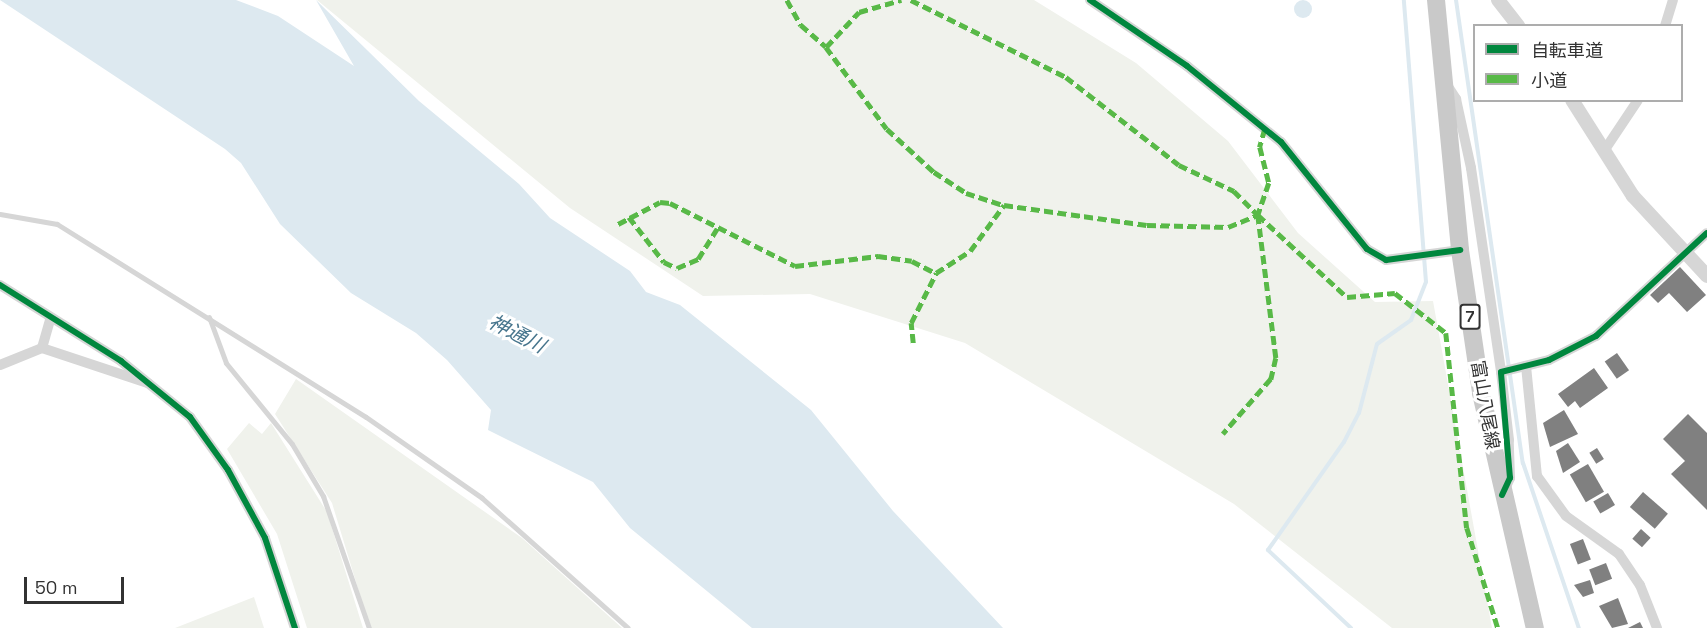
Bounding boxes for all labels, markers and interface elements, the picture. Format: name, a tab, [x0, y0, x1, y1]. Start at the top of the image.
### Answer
legend	[1473, 24, 1683, 102]
text: 自転車道	[1531, 39, 1603, 62]
text: 小道	[1531, 69, 1567, 92]
road number: 7	[1460, 304, 1480, 330]
water label: 神通川	[485, 310, 549, 358]
street label: 富山八尾線	[1467, 359, 1503, 451]
scale bar	[27, 565, 128, 603]
text: 50 m	[35, 576, 77, 599]

